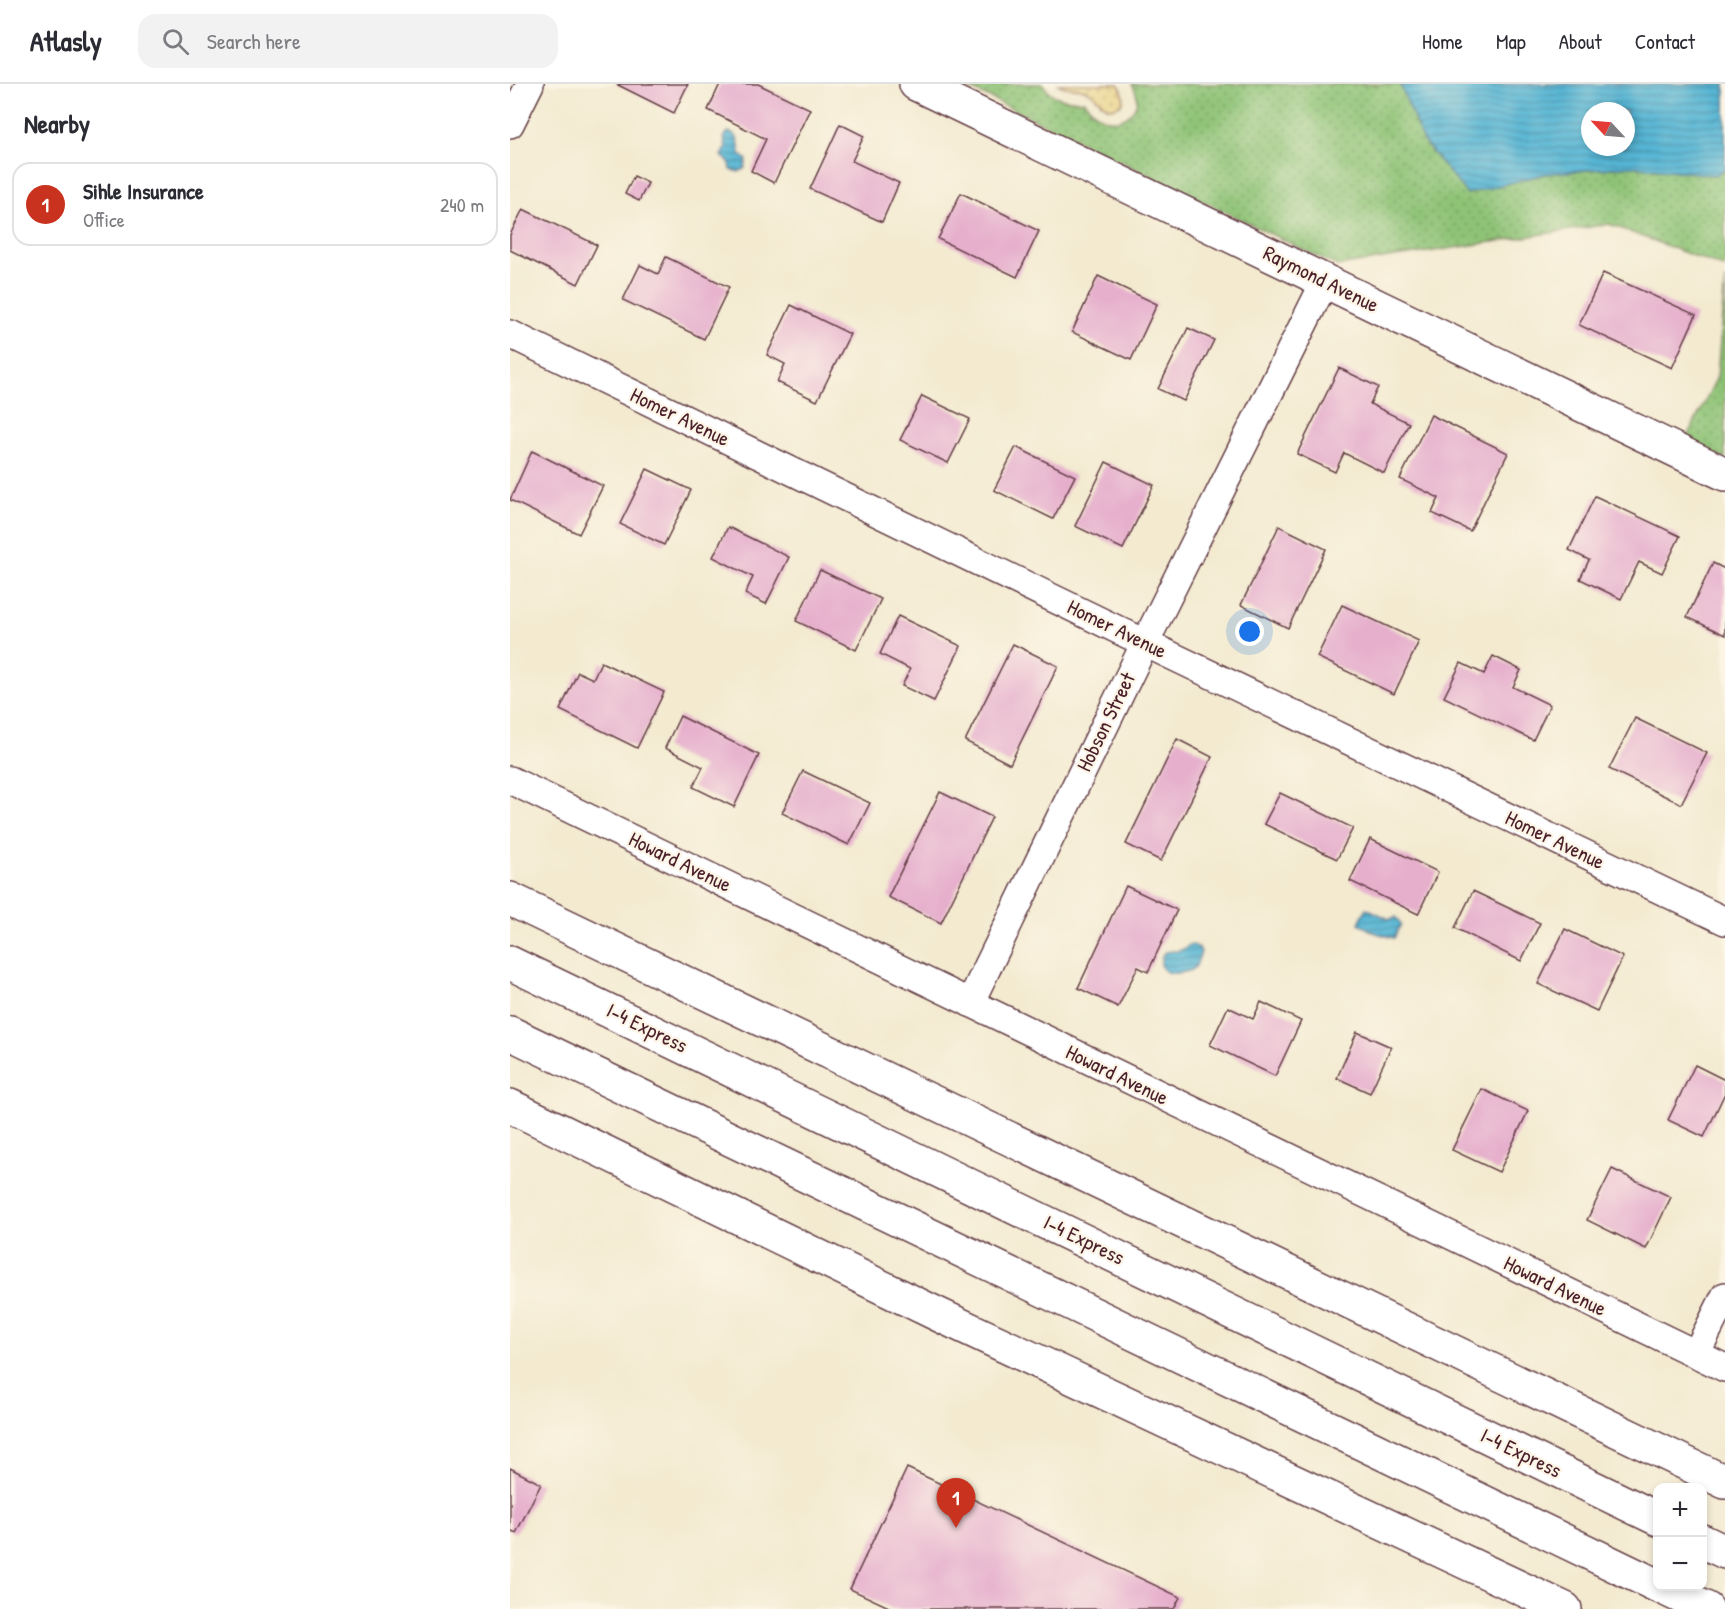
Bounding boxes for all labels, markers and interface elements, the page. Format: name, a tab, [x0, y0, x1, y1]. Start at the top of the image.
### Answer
search box	[138, 14, 558, 68]
text: Atlasly	[30, 22, 102, 60]
icon: search	[159, 25, 192, 58]
text: Search here	[207, 26, 301, 56]
text: Home	[1422, 27, 1463, 56]
text: Map	[1496, 27, 1526, 56]
text: About	[1559, 27, 1602, 56]
text: Contact	[1635, 27, 1695, 56]
north arrow	[1581, 102, 1635, 156]
text: Nearby	[24, 106, 90, 141]
text: Sihle Insurance	[83, 176, 204, 206]
text: 1	[42, 191, 49, 218]
text: 240 m	[440, 191, 484, 218]
text: Office	[83, 206, 125, 233]
street label: Raymond Avenue	[1259, 238, 1384, 319]
street label: Homer Avenue	[626, 380, 735, 453]
street label: Homer Avenue	[1063, 592, 1172, 665]
your location	[1235, 617, 1264, 646]
street label: Hobson Street	[1069, 667, 1142, 776]
street label: Homer Avenue	[1501, 803, 1610, 876]
street label: Howard Avenue	[624, 824, 736, 899]
street label: I-4 Express	[602, 996, 692, 1060]
street label: Howard Avenue	[1061, 1037, 1173, 1112]
street label: I-4 Express	[1039, 1208, 1129, 1272]
street label: Howard Avenue	[1499, 1248, 1611, 1323]
street label: I-4 Express	[1476, 1421, 1566, 1485]
pin: 1	[936, 1478, 976, 1528]
map controls	[1653, 1483, 1707, 1591]
button: +	[1653, 1483, 1707, 1537]
button: −	[1653, 1537, 1707, 1591]

